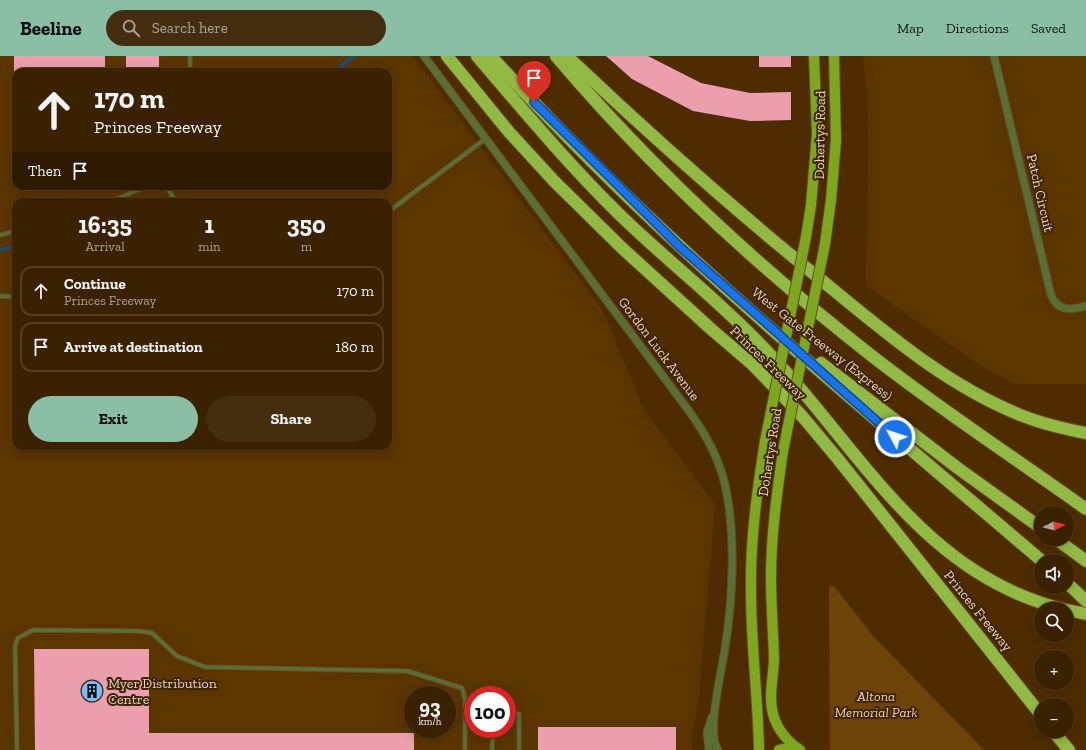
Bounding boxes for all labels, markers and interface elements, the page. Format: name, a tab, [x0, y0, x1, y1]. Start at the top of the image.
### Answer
search box	[106, 10, 386, 46]
text: Beeline	[20, 17, 82, 40]
icon: search	[120, 17, 142, 39]
text: Search here	[152, 19, 228, 37]
text: Map	[897, 20, 924, 37]
text: Directions	[946, 20, 1009, 37]
text: Saved	[1031, 20, 1066, 37]
pin	[517, 61, 551, 102]
icon: arrive	[523, 67, 545, 89]
text: 170 m	[94, 82, 165, 115]
icon: ahead	[28, 84, 80, 136]
street label: Dohertys Road	[811, 90, 829, 180]
text: Princes Freeway	[94, 116, 222, 138]
street label: Patch Circuit	[1023, 152, 1057, 234]
icon: arrive	[69, 160, 91, 182]
text: Then	[28, 162, 61, 180]
text: 16:35	[78, 210, 132, 239]
text: 1	[204, 210, 214, 239]
text: 350	[287, 210, 326, 239]
text: Arrival	[86, 239, 125, 254]
text: min	[198, 239, 221, 254]
text: m	[301, 239, 312, 254]
text: Continue	[64, 275, 126, 293]
icon: ahead	[30, 280, 52, 302]
text: 170 m	[336, 282, 374, 300]
street label: West Gate Freeway (Express)	[748, 284, 896, 404]
text: Princes Freeway	[64, 293, 156, 308]
street label: Gordon Luck Avenue	[615, 294, 704, 404]
street label: Princes Freeway	[726, 322, 810, 404]
icon: arrive	[30, 336, 52, 358]
text: Arrive at destination	[64, 338, 203, 356]
text: 180 m	[335, 338, 374, 356]
button: Exit	[28, 396, 198, 442]
button: Share	[206, 396, 376, 442]
street label: Dohertys Road	[755, 406, 785, 497]
position arrow	[874, 416, 916, 458]
north arrow	[1034, 506, 1074, 546]
map controls	[1034, 506, 1074, 738]
button: sound	[1034, 554, 1074, 594]
street label: Princes Freeway	[940, 567, 1016, 656]
button: search	[1034, 602, 1074, 642]
button: +	[1034, 650, 1074, 690]
place label: Myer Distribution Centre	[108, 675, 217, 708]
building icon: Myer Distribution Centre	[79, 678, 105, 704]
speed limit sign: 100	[464, 686, 516, 738]
park label: Altona Memorial Park	[834, 688, 918, 721]
text: 93	[419, 695, 441, 719]
button: −	[1034, 698, 1074, 738]
text: km/h	[419, 716, 441, 728]

